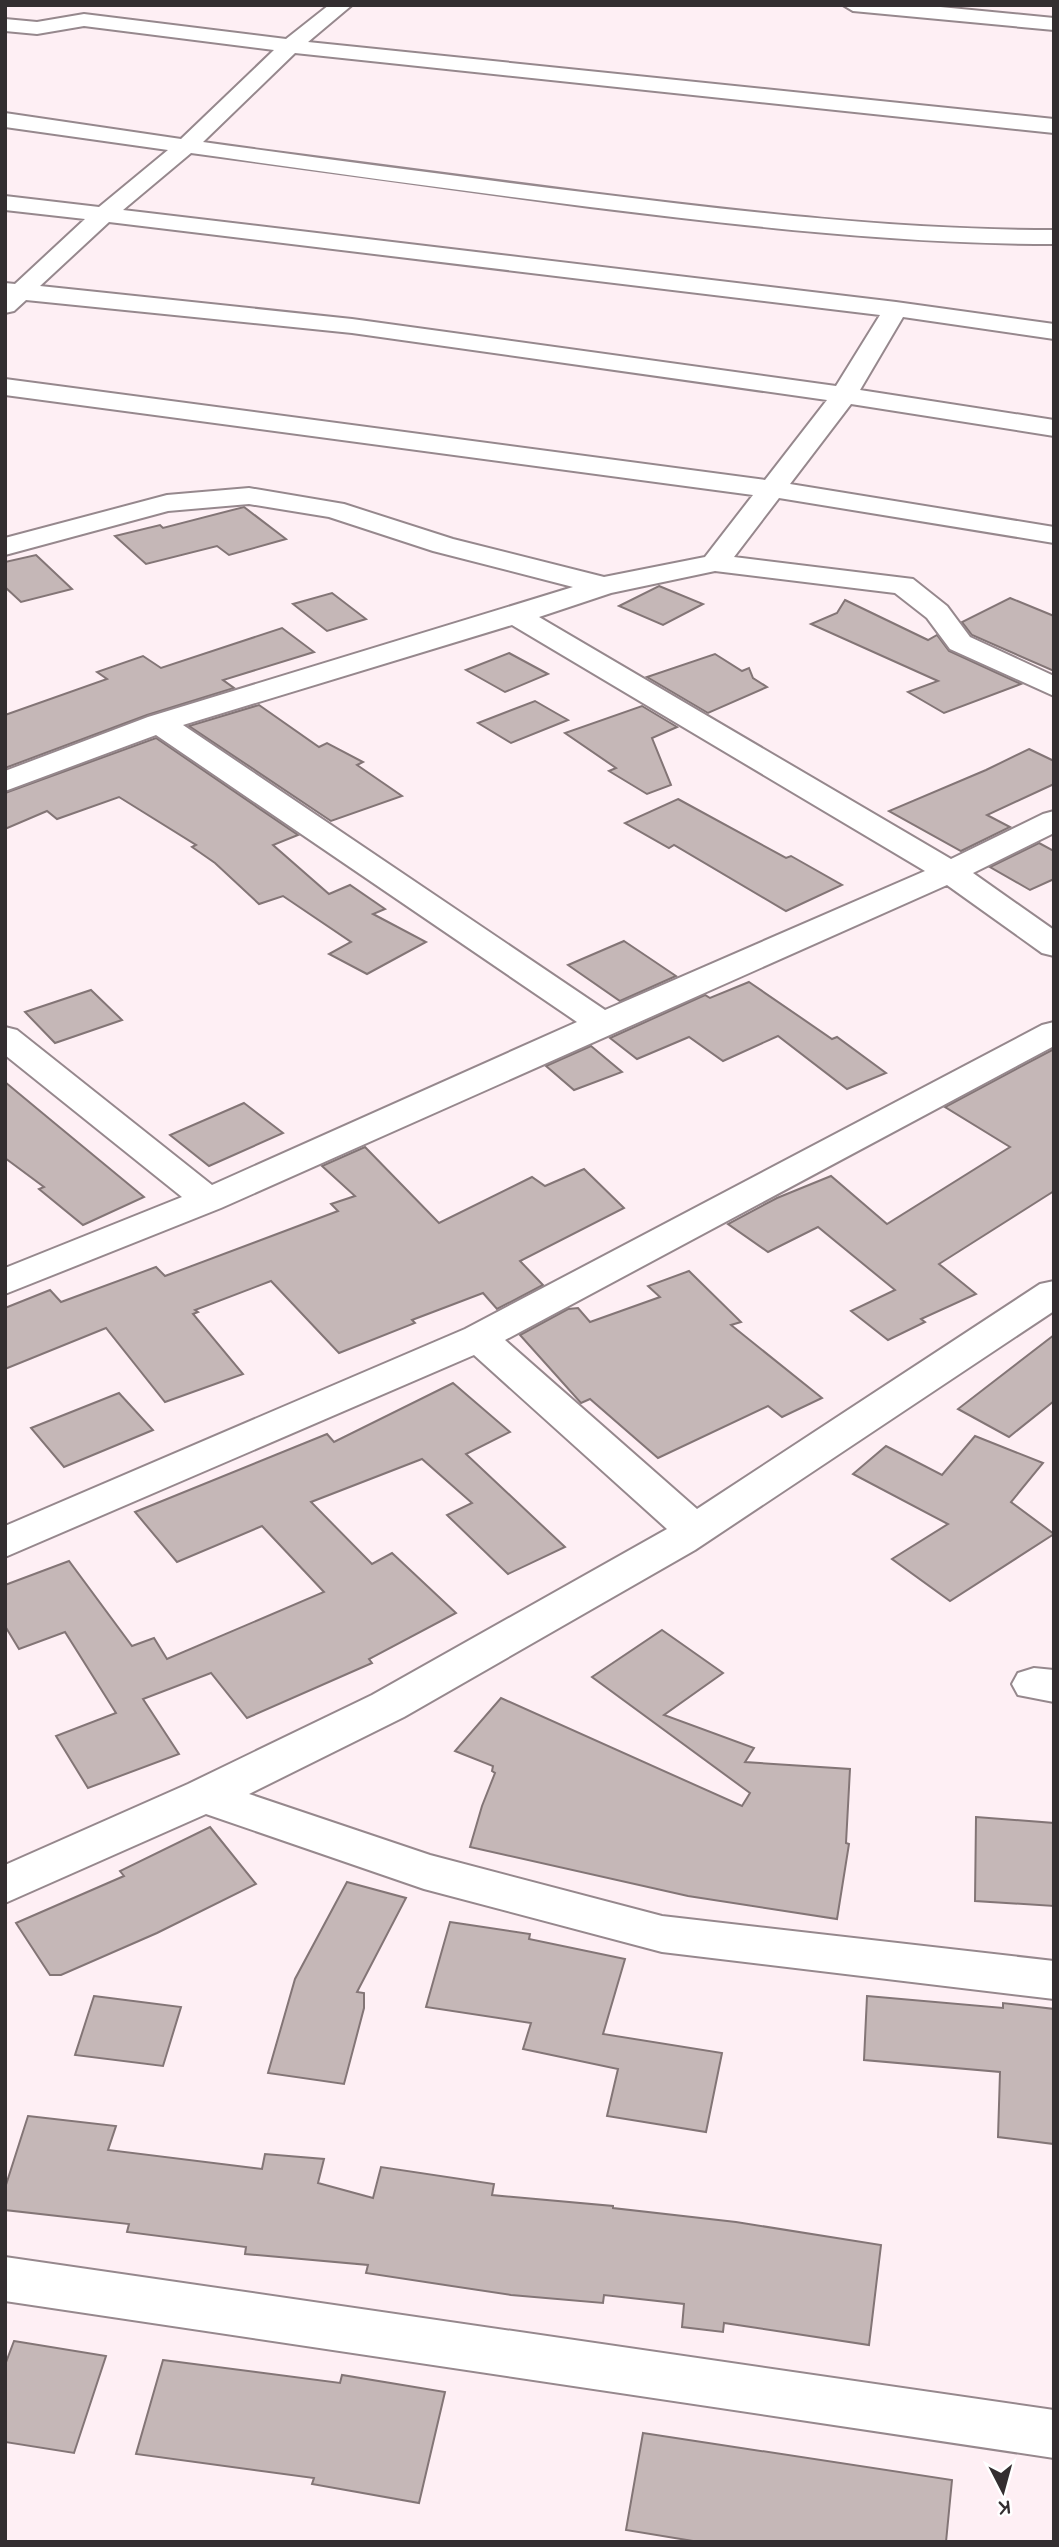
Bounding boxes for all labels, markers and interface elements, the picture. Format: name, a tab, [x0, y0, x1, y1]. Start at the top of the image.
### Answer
north arrow	[968, 2456, 1038, 2526]
text: K	[997, 2495, 1012, 2520]

